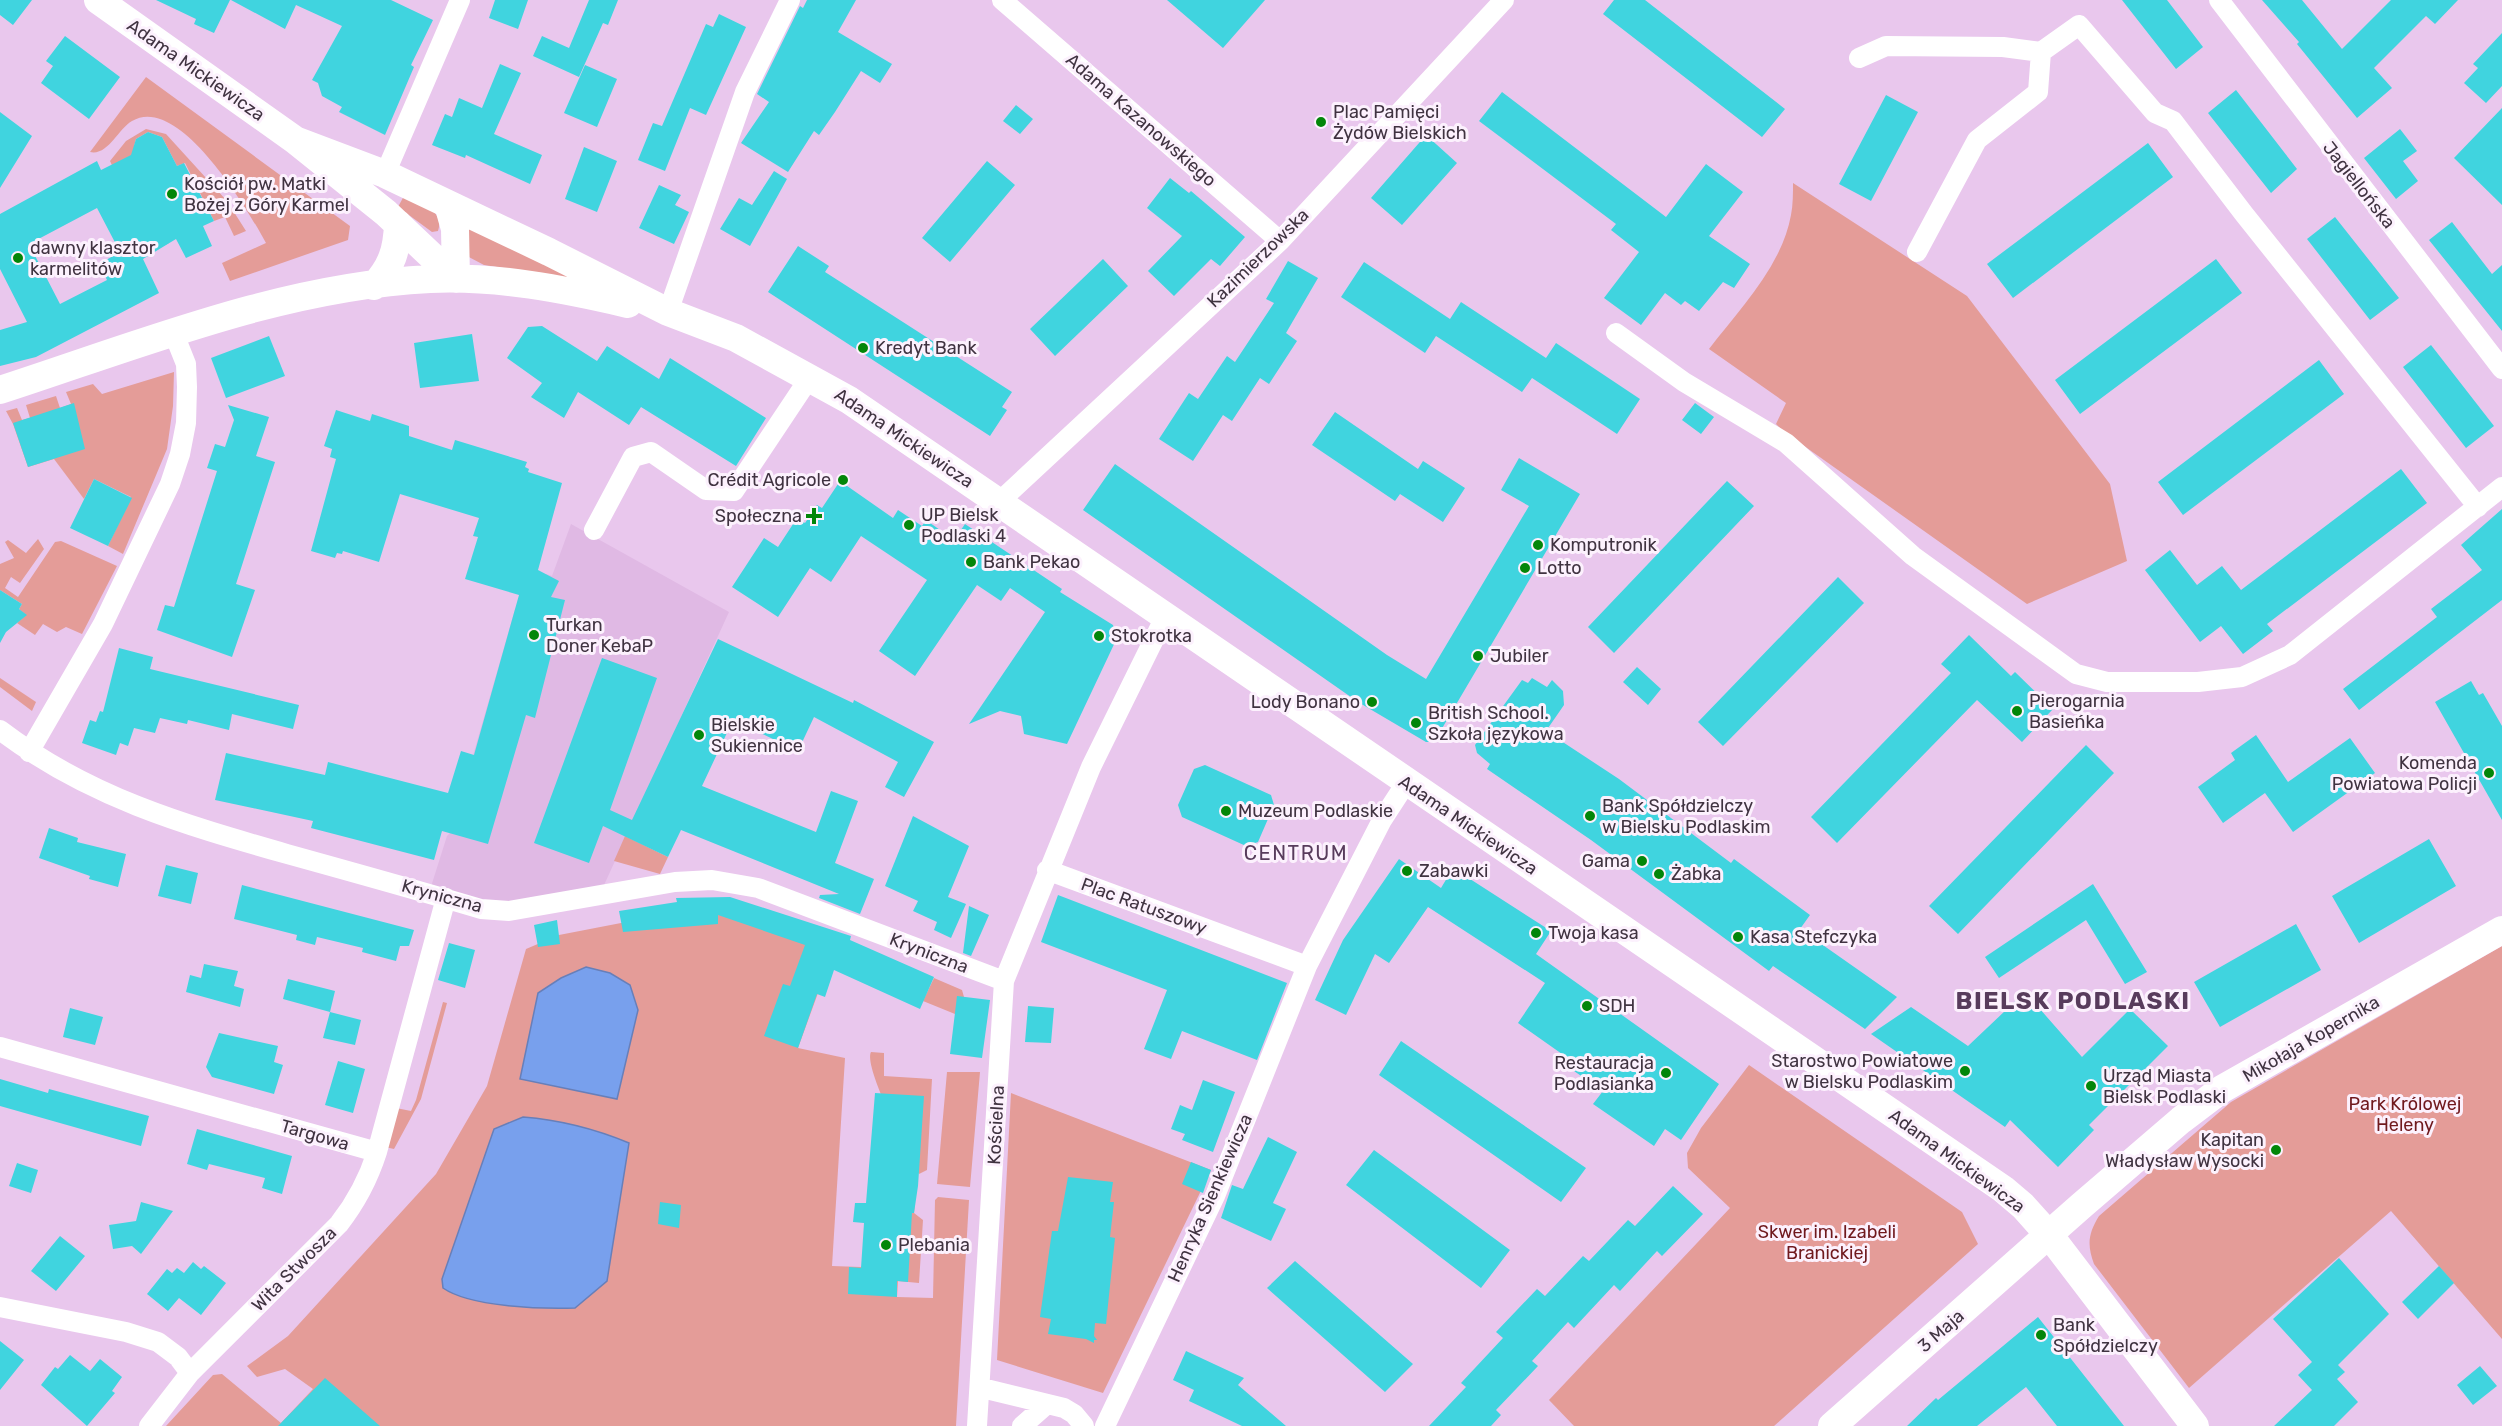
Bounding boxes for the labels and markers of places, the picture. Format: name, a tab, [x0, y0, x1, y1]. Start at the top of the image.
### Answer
place label: Plac Pamięci Żydów Bielskich	[1333, 101, 1467, 144]
marker: Plac Pamięci Żydów Bielskich	[1314, 115, 1328, 129]
place label: Kościół pw. Matki Bożej z Góry Karmel	[184, 173, 349, 216]
marker: Kościół pw. Matki Bożej z Góry Karmel	[165, 187, 179, 201]
place label: dawny klasztor karmelitów	[30, 237, 156, 280]
marker: dawny klasztor karmelitów	[11, 251, 25, 265]
place label: Kredyt Bank	[875, 337, 978, 359]
marker: Kredyt Bank	[856, 341, 870, 355]
place label: Crédit Agricole	[708, 469, 831, 491]
marker: Crédit Agricole	[836, 473, 850, 487]
place label: UP Bielsk Podlaski 4	[921, 504, 1006, 547]
place label: Społeczna	[715, 505, 802, 527]
marker: Społeczna	[807, 509, 821, 523]
marker: UP Bielsk Podlaski 4	[902, 518, 916, 532]
place label: Komputronik	[1550, 534, 1657, 556]
marker: Komputronik	[1531, 538, 1545, 552]
place label: Bank Pekao	[983, 551, 1080, 573]
marker: Bank Pekao	[964, 555, 978, 569]
place label: Lotto	[1537, 557, 1582, 579]
marker: Lotto	[1518, 561, 1532, 575]
place label: Turkan Doner KebaP	[546, 614, 653, 657]
place label: Stokrotka	[1111, 625, 1192, 647]
marker: Turkan Doner KebaP	[527, 628, 541, 642]
marker: Stokrotka	[1092, 629, 1106, 643]
place label: Jubiler	[1490, 645, 1549, 667]
marker: Jubiler	[1471, 649, 1485, 663]
place label: Pierogarnia Basieńka	[2029, 690, 2125, 733]
place label: Lody Bonano	[1251, 691, 1360, 713]
marker: Lody Bonano	[1365, 695, 1379, 709]
place label: British School. Szkoła językowa	[1428, 702, 1564, 745]
marker: Pierogarnia Basieńka	[2010, 704, 2024, 718]
place label: Bielskie Sukiennice	[711, 714, 803, 757]
marker: British School. Szkoła językowa	[1409, 716, 1423, 730]
marker: Bielskie Sukiennice	[692, 728, 706, 742]
place label: Komenda Powiatowa Policji	[2332, 752, 2477, 795]
marker: Komenda Powiatowa Policji	[2482, 766, 2496, 780]
place label: Bank Spółdzielczy w Bielsku Podlaskim	[1602, 795, 1771, 838]
place label: Muzeum Podlaskie	[1238, 800, 1393, 822]
marker: Muzeum Podlaskie	[1219, 804, 1233, 818]
marker: Bank Spółdzielczy w Bielsku Podlaskim	[1583, 809, 1597, 823]
place label: Gama	[1582, 850, 1630, 872]
marker: Gama	[1635, 854, 1649, 868]
place label: Zabawki	[1419, 860, 1488, 882]
place label: Żabka	[1671, 863, 1722, 885]
marker: Zabawki	[1400, 864, 1414, 878]
marker: Żabka	[1652, 867, 1666, 881]
place label: Twoja kasa	[1548, 922, 1639, 944]
marker: Twoja kasa	[1529, 926, 1543, 940]
place label: Kasa Stefczyka	[1750, 926, 1877, 948]
marker: Kasa Stefczyka	[1731, 930, 1745, 944]
place label: SDH	[1599, 995, 1635, 1017]
marker: SDH	[1580, 999, 1594, 1013]
place label: Starostwo Powiatowe w Bielsku Podlaskim	[1771, 1050, 1953, 1093]
place label: Restauracja Podlasianka	[1554, 1052, 1654, 1095]
marker: Starostwo Powiatowe w Bielsku Podlaskim	[1958, 1064, 1972, 1078]
place label: Urząd Miasta Bielsk Podlaski	[2103, 1065, 2226, 1108]
marker: Restauracja Podlasianka	[1659, 1066, 1673, 1080]
marker: Urząd Miasta Bielsk Podlaski	[2084, 1079, 2098, 1093]
place label: Kapitan Władysław Wysocki	[2105, 1129, 2264, 1172]
marker: Kapitan Władysław Wysocki	[2269, 1143, 2283, 1157]
place label: Plebania	[898, 1234, 970, 1256]
marker: Plebania	[879, 1238, 893, 1252]
place label: Bank Spółdzielczy	[2053, 1314, 2158, 1357]
marker: Bank Spółdzielczy	[2034, 1328, 2048, 1342]

